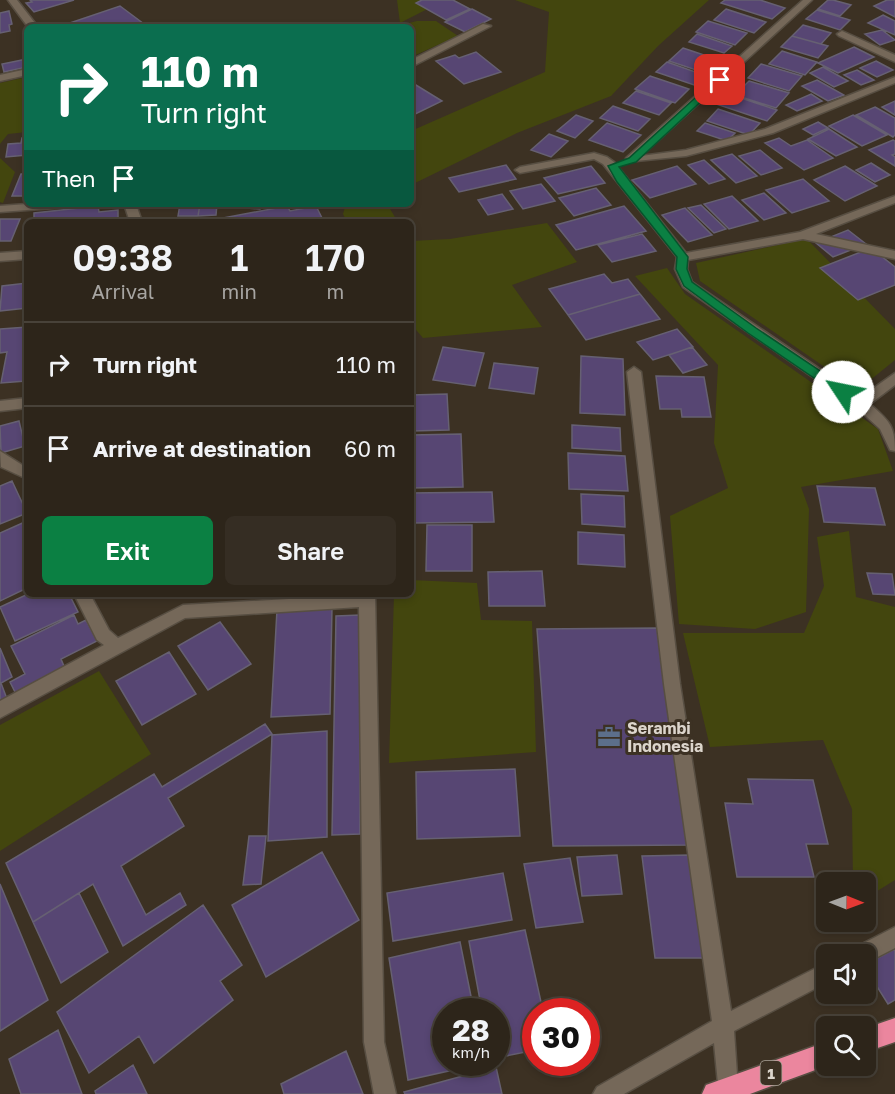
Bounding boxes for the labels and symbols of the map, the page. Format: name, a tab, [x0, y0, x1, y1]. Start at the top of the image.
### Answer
pin	[694, 54, 745, 105]
position arrow	[811, 360, 875, 424]
place label: Serambi Indonesia	[627, 718, 703, 756]
office icon: Serambi Indonesia	[596, 724, 622, 750]
north arrow	[816, 872, 876, 932]
speed limit sign: 30	[522, 998, 600, 1076]
road number: 1	[760, 1061, 782, 1085]

